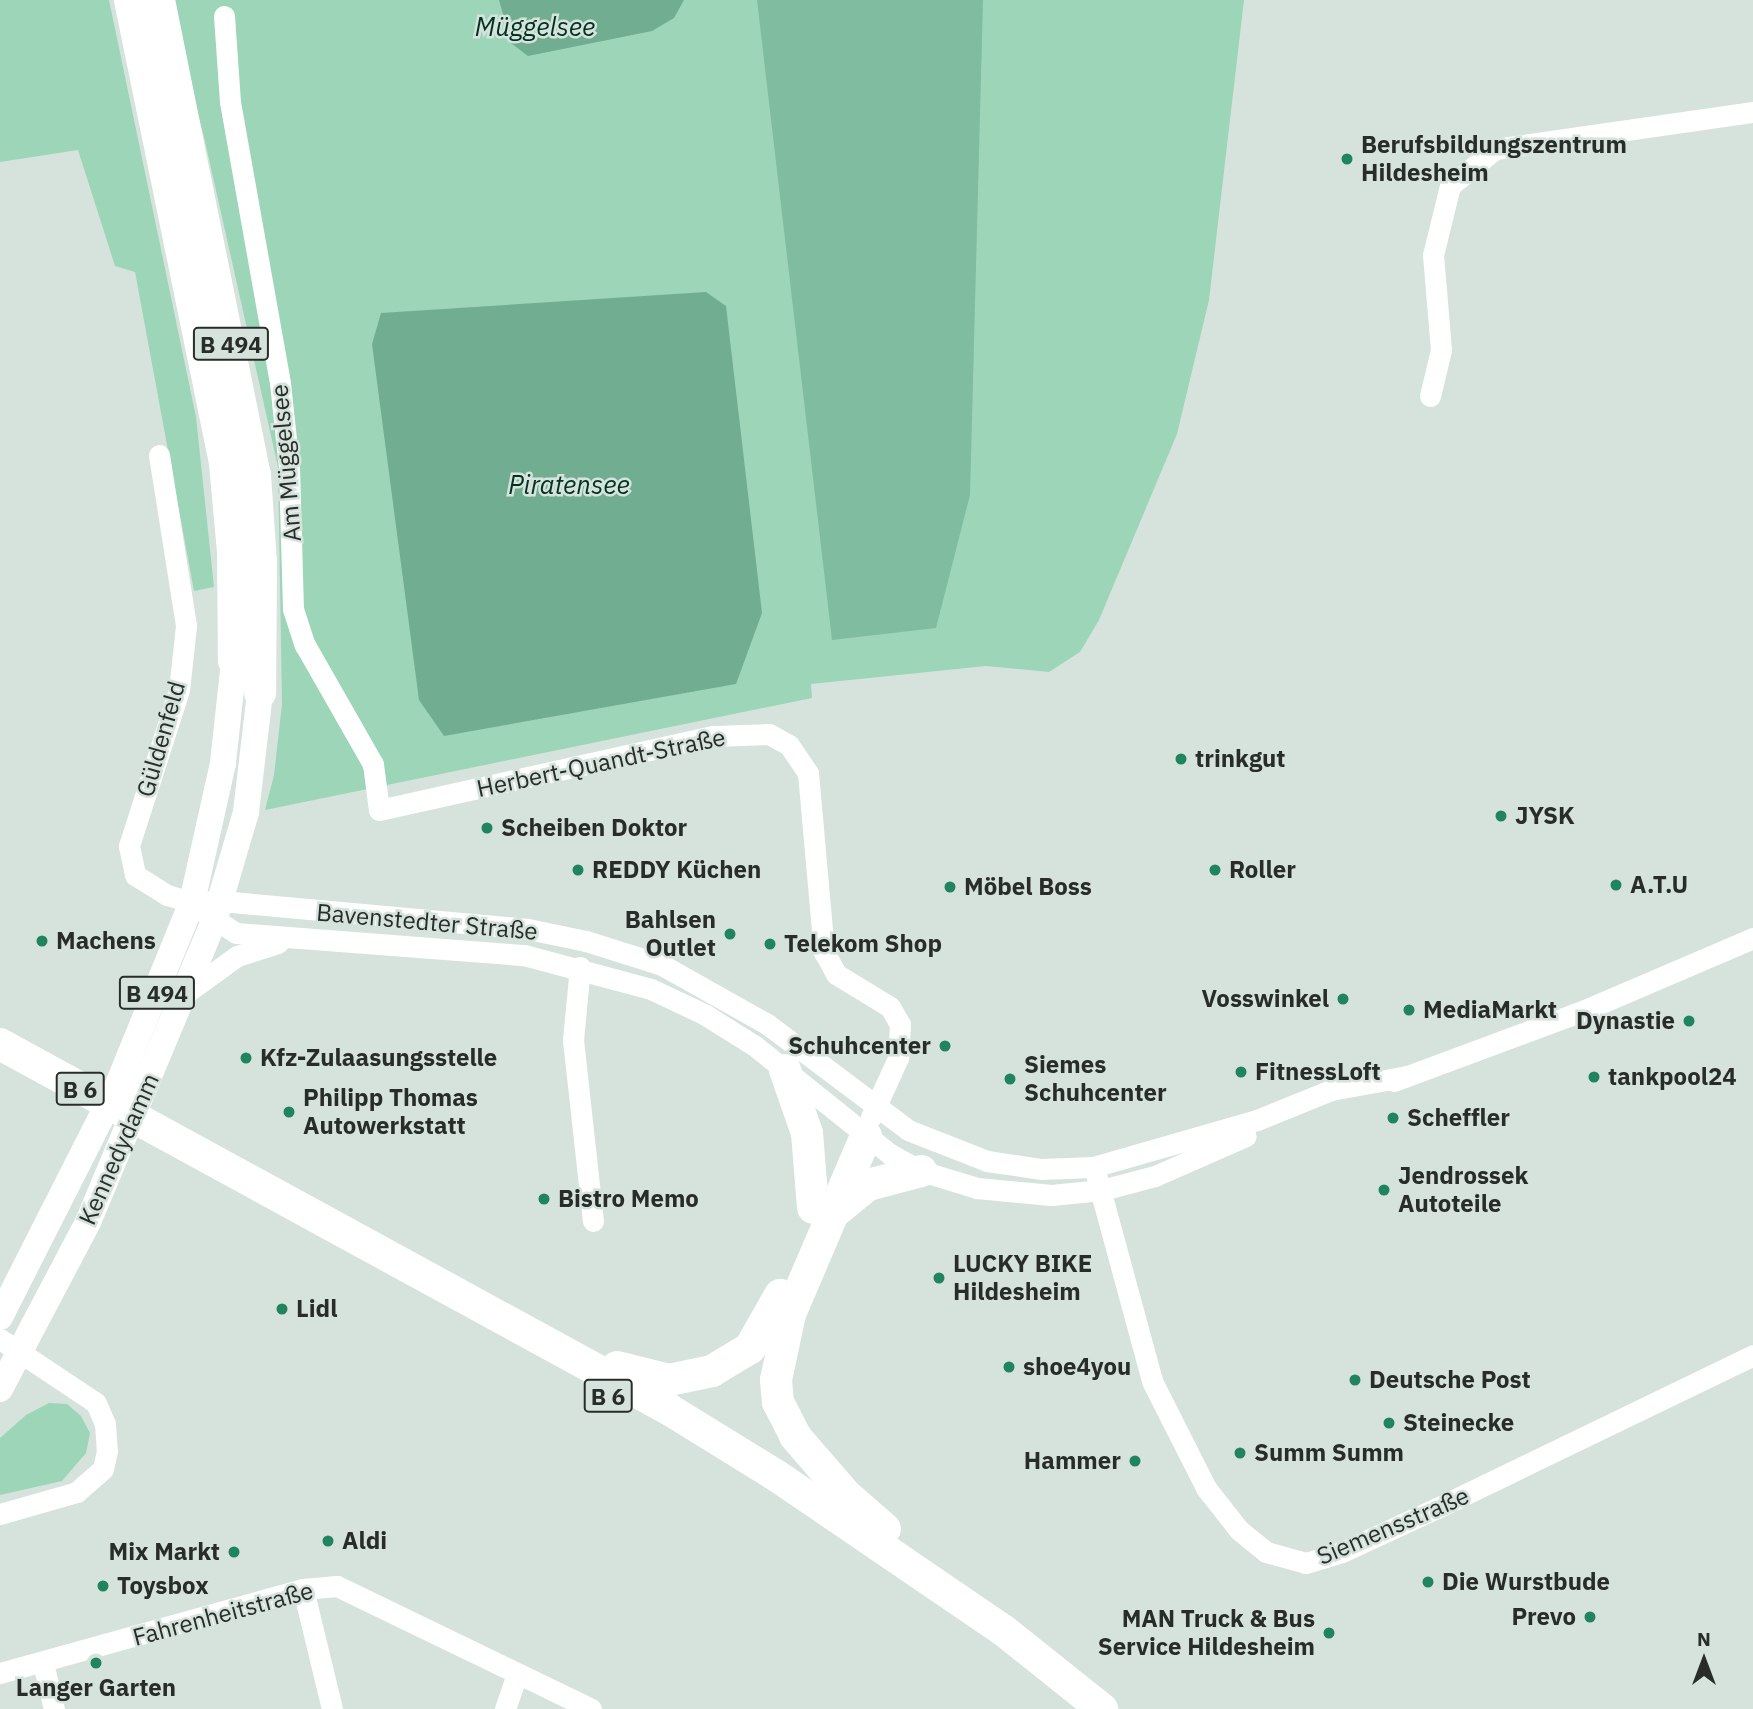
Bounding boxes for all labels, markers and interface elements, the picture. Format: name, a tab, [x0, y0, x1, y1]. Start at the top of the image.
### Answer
water label: Müggelsee	[475, 11, 595, 43]
place label: Berufsbildungszentrum Hildesheim	[1361, 131, 1627, 187]
marker: Berufsbildungszentrum Hildesheim	[1339, 151, 1355, 167]
road number: B 494	[192, 324, 270, 364]
street label: Am Müggelsee	[265, 383, 307, 543]
water label: Piratensee	[508, 469, 630, 501]
street label: Güldenfeld	[131, 678, 191, 800]
street label: Herbert-Quandt-Straße	[474, 723, 728, 803]
place label: trinkgut	[1195, 745, 1286, 773]
marker: trinkgut	[1173, 751, 1189, 767]
place label: JYSK	[1515, 802, 1575, 830]
marker: JYSK	[1493, 808, 1509, 824]
place label: Scheiben Doktor	[501, 814, 687, 842]
marker: Scheiben Doktor	[479, 820, 495, 836]
place label: REDDY Küchen	[592, 856, 761, 884]
place label: Roller	[1229, 856, 1296, 884]
marker: REDDY Küchen	[570, 862, 586, 878]
marker: Roller	[1207, 862, 1223, 878]
place label: A.T.U	[1630, 871, 1688, 899]
place label: Möbel Boss	[964, 873, 1092, 901]
marker: A.T.U	[1608, 877, 1624, 893]
marker: Möbel Boss	[942, 879, 958, 895]
street label: Bavenstedter Straße	[315, 898, 539, 946]
place label: Bahlsen Outlet	[625, 906, 716, 962]
marker: Bahlsen Outlet	[722, 926, 738, 942]
place label: Machens	[56, 927, 156, 955]
place label: Telekom Shop	[784, 930, 942, 958]
marker: Machens	[34, 933, 50, 949]
marker: Telekom Shop	[762, 936, 778, 952]
road number: B 494	[118, 974, 196, 1012]
place label: Vosswinkel	[1202, 985, 1329, 1013]
marker: Vosswinkel	[1335, 991, 1351, 1007]
place label: MediaMarkt	[1423, 996, 1557, 1024]
marker: MediaMarkt	[1401, 1002, 1417, 1018]
place label: Dynastie	[1576, 1007, 1675, 1035]
marker: Dynastie	[1681, 1013, 1697, 1029]
place label: Schuhcenter	[788, 1032, 931, 1060]
marker: Schuhcenter	[937, 1038, 953, 1054]
place label: Kfz-Zulaasungsstelle	[260, 1044, 497, 1072]
marker: Kfz-Zulaasungsstelle	[238, 1050, 254, 1066]
place label: Siemes Schuhcenter	[1024, 1051, 1167, 1107]
place label: FitnessLoft	[1255, 1058, 1381, 1086]
place label: tankpool24	[1608, 1063, 1737, 1091]
marker: FitnessLoft	[1233, 1064, 1249, 1080]
street label: Kennedydamm	[73, 1069, 165, 1229]
marker: tankpool24	[1586, 1069, 1602, 1085]
road number: B 6	[56, 1070, 104, 1108]
marker: Siemes Schuhcenter	[1002, 1071, 1018, 1087]
place label: Philipp Thomas Autowerkstatt	[303, 1084, 478, 1140]
marker: Philipp Thomas Autowerkstatt	[281, 1104, 297, 1120]
place label: Scheffler	[1407, 1104, 1510, 1132]
marker: Scheffler	[1385, 1110, 1401, 1126]
place label: Jendrossek Autoteile	[1398, 1162, 1528, 1218]
marker: Jendrossek Autoteile	[1376, 1182, 1392, 1198]
place label: Bistro Memo	[558, 1185, 699, 1213]
marker: Bistro Memo	[536, 1191, 552, 1207]
place label: LUCKY BIKE Hildesheim	[953, 1250, 1092, 1306]
marker: LUCKY BIKE Hildesheim	[931, 1270, 947, 1286]
place label: Lidl	[296, 1295, 337, 1323]
marker: Lidl	[274, 1301, 290, 1317]
place label: shoe4you	[1023, 1353, 1131, 1381]
marker: shoe4you	[1001, 1359, 1017, 1375]
place label: Deutsche Post	[1369, 1366, 1531, 1394]
marker: Deutsche Post	[1347, 1372, 1363, 1388]
road number: B 6	[584, 1376, 632, 1415]
place label: Steinecke	[1403, 1409, 1514, 1437]
marker: Steinecke	[1381, 1415, 1397, 1431]
place label: Summ Summ	[1254, 1439, 1404, 1467]
marker: Summ Summ	[1232, 1445, 1248, 1461]
place label: Hammer	[1024, 1447, 1121, 1475]
marker: Hammer	[1127, 1453, 1143, 1469]
street label: Siemensstraße	[1313, 1481, 1473, 1571]
place label: Aldi	[342, 1527, 387, 1555]
marker: Aldi	[320, 1533, 336, 1549]
place label: Mix Markt	[109, 1538, 220, 1566]
marker: Mix Markt	[226, 1544, 242, 1560]
place label: Die Wurstbude	[1442, 1568, 1610, 1596]
place label: Toysbox	[117, 1572, 209, 1600]
marker: Die Wurstbude	[1420, 1574, 1436, 1590]
street label: Fahrenheitstraße	[130, 1576, 316, 1652]
marker: Toysbox	[95, 1578, 111, 1594]
place label: Prevo	[1511, 1603, 1576, 1631]
place label: MAN Truck & Bus Service Hildesheim	[1098, 1605, 1315, 1661]
marker: Prevo	[1582, 1609, 1598, 1625]
marker: MAN Truck & Bus Service Hildesheim	[1321, 1625, 1337, 1641]
north arrow	[1669, 1625, 1739, 1695]
text: N	[1697, 1627, 1711, 1651]
marker: Langer Garten	[88, 1655, 104, 1671]
place label: Langer Garten	[16, 1674, 176, 1702]

